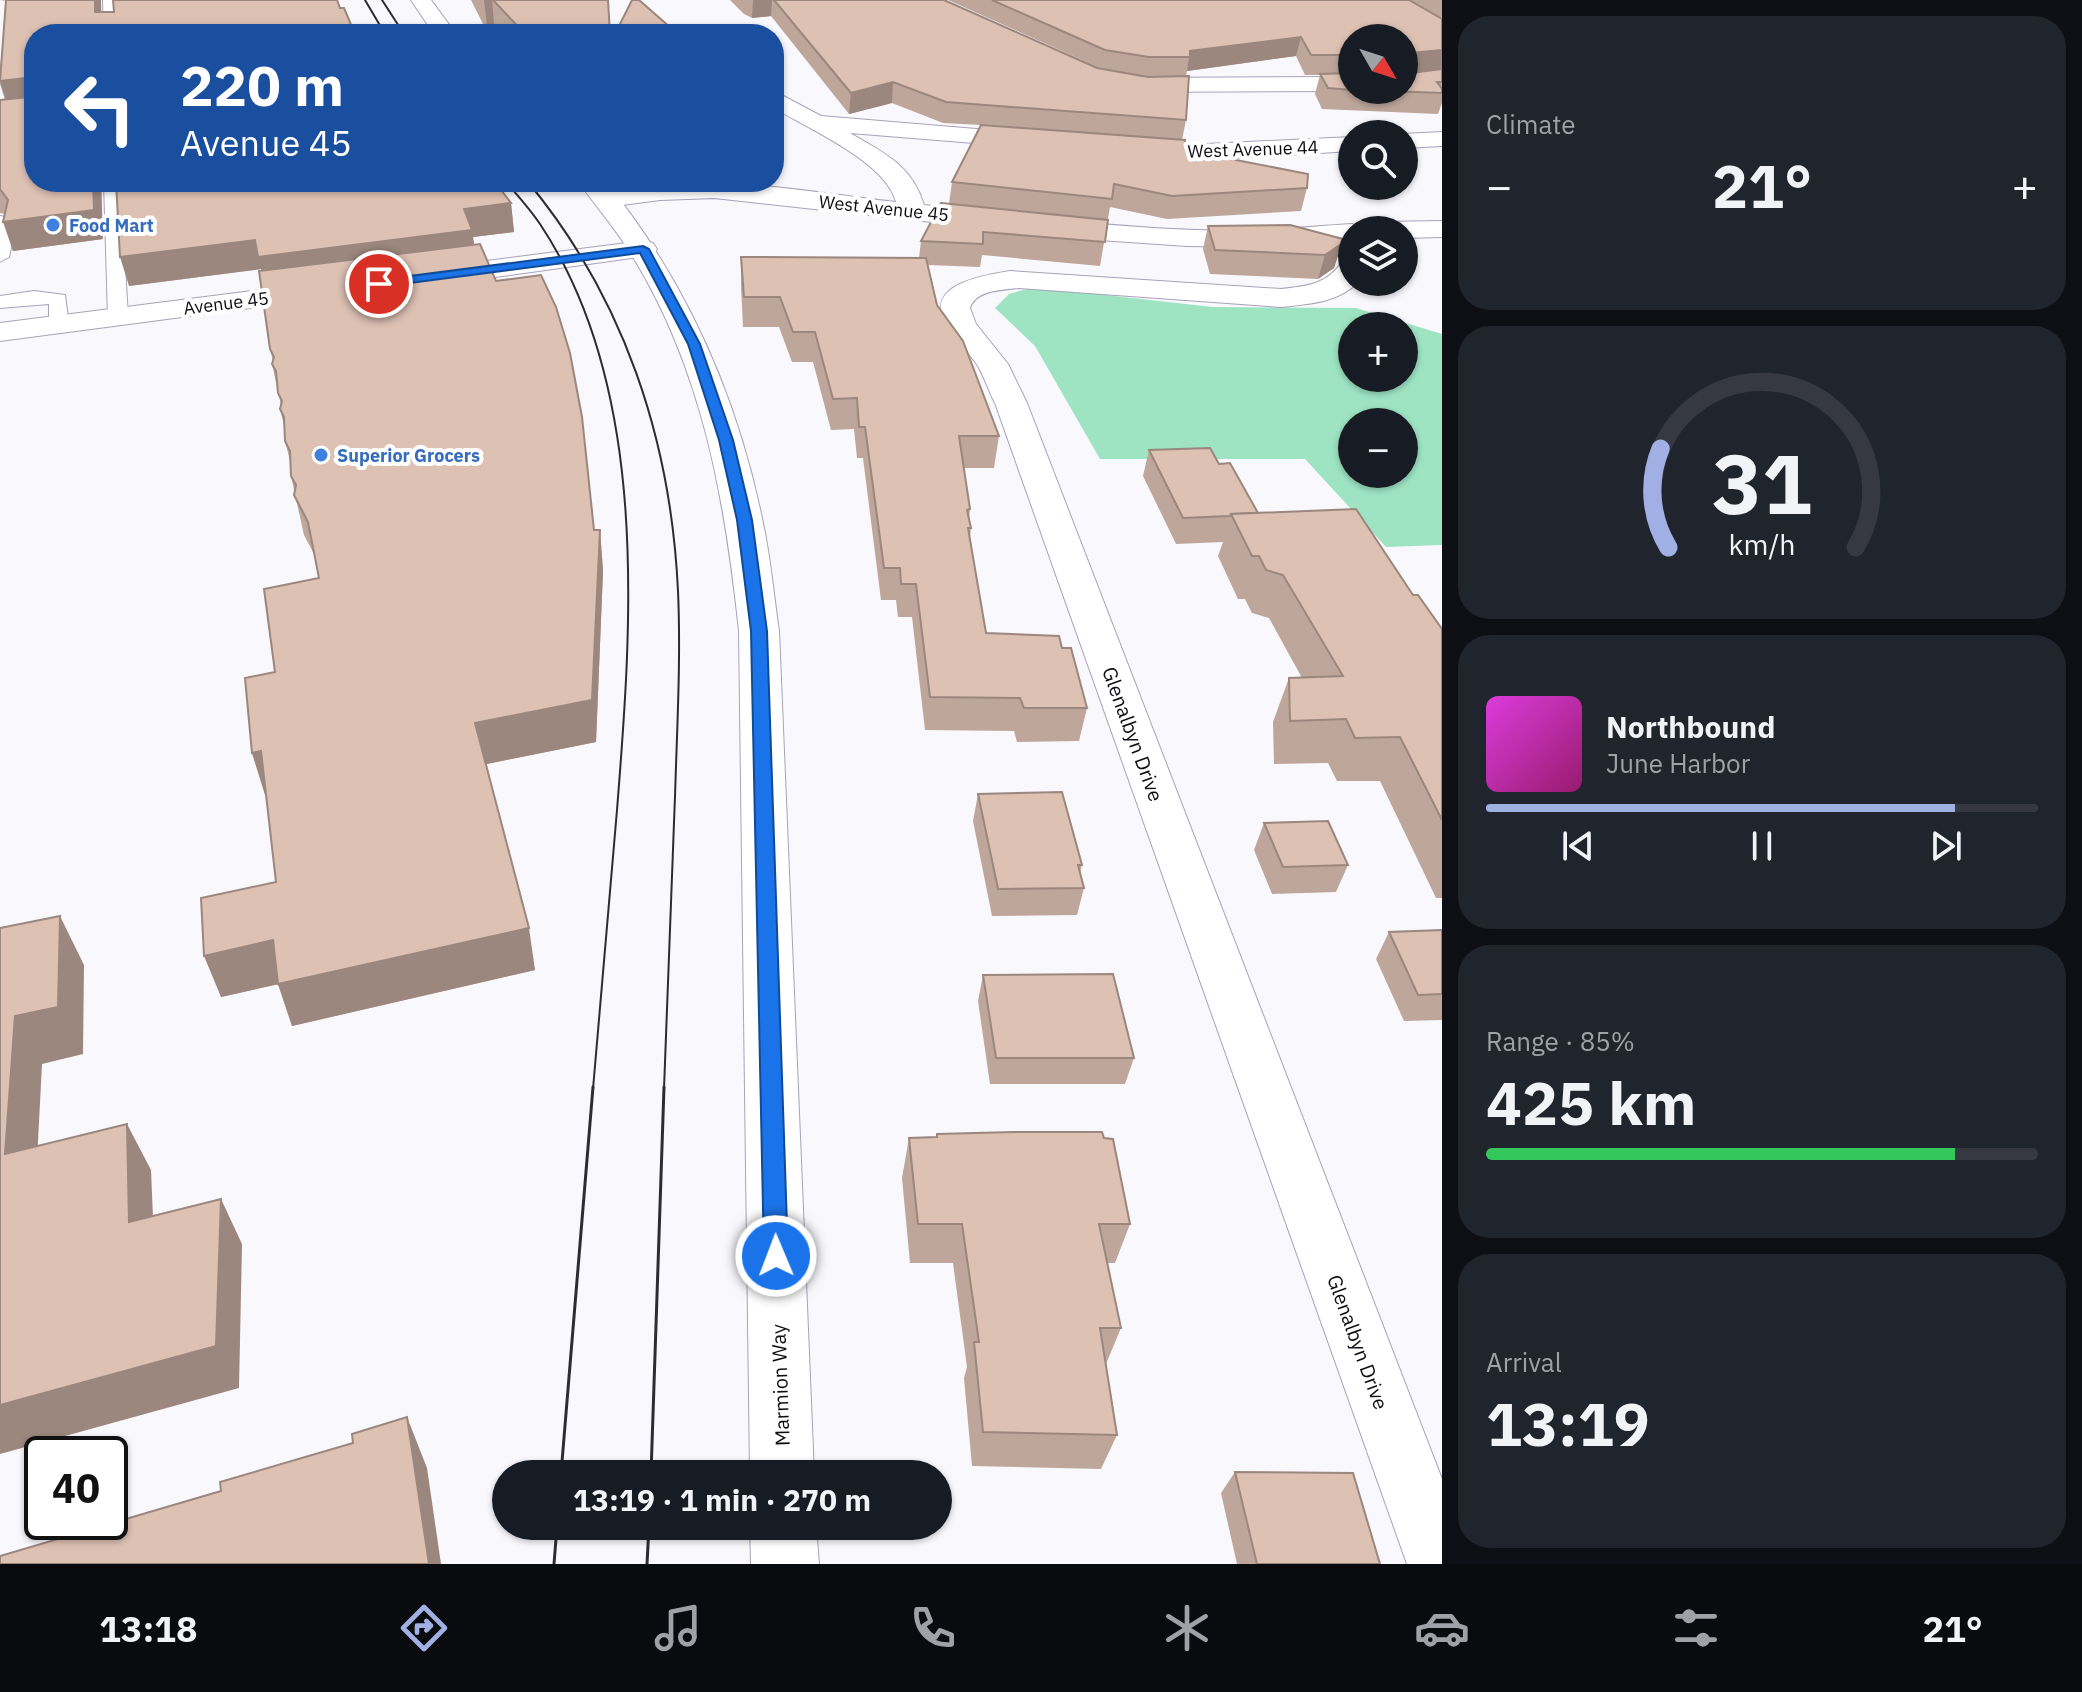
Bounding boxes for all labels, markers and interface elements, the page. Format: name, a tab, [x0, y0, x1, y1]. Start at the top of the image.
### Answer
north arrow	[1338, 24, 1418, 104]
map controls	[1338, 24, 1418, 488]
text: 220 m	[180, 49, 344, 121]
icon: left	[48, 56, 152, 160]
text: Climate	[1486, 107, 1576, 141]
text: Avenue 45	[180, 119, 352, 166]
button: search	[1338, 120, 1418, 200]
street label: West Avenue 44	[1187, 135, 1319, 163]
text: 21°	[1712, 146, 1812, 225]
text: −	[1486, 157, 1512, 214]
text: +	[2012, 157, 2038, 214]
street label: West Avenue 45	[818, 190, 950, 226]
place label: Food Mart	[69, 214, 154, 237]
marker: Food Mart	[44, 216, 62, 234]
button: layers	[1338, 216, 1418, 296]
pin	[345, 250, 413, 318]
icon: arrive	[357, 262, 401, 306]
street label: Avenue 45	[182, 286, 270, 320]
button: +	[1338, 312, 1418, 392]
button: −	[1338, 408, 1418, 488]
text: 31	[1712, 429, 1812, 537]
place label: Superior Grocers	[337, 444, 480, 467]
marker: Superior Grocers	[312, 446, 330, 464]
text: km/h	[1728, 527, 1796, 564]
street label: Glenalbyn Drive	[1096, 663, 1170, 805]
text: Northbound	[1606, 707, 1775, 746]
text: June Harbor	[1606, 746, 1750, 780]
icon: previous	[1556, 824, 1600, 868]
icon: pause	[1740, 824, 1784, 868]
icon: next	[1924, 824, 1968, 868]
text: Range · 85%	[1486, 1024, 1635, 1058]
text: 425 km	[1486, 1063, 1696, 1142]
position arrow	[734, 1214, 818, 1298]
street label: Glenalbyn Drive	[1321, 1271, 1395, 1413]
street label: Marmion Way	[764, 1323, 796, 1447]
text: Arrival	[1486, 1345, 1562, 1379]
text: 13:19	[1486, 1384, 1650, 1463]
speed limit sign: 40	[24, 1436, 128, 1540]
text: 13:19 · 1 min · 270 m	[573, 1480, 871, 1519]
icon: directions	[396, 1600, 452, 1656]
icon: music	[650, 1600, 706, 1656]
icon: phone	[905, 1600, 961, 1656]
icon: climate	[1159, 1600, 1215, 1656]
icon: car	[1414, 1600, 1470, 1656]
icon: filters	[1668, 1600, 1724, 1656]
text: 13:18	[99, 1605, 198, 1652]
text: 21°	[1923, 1605, 1983, 1652]

